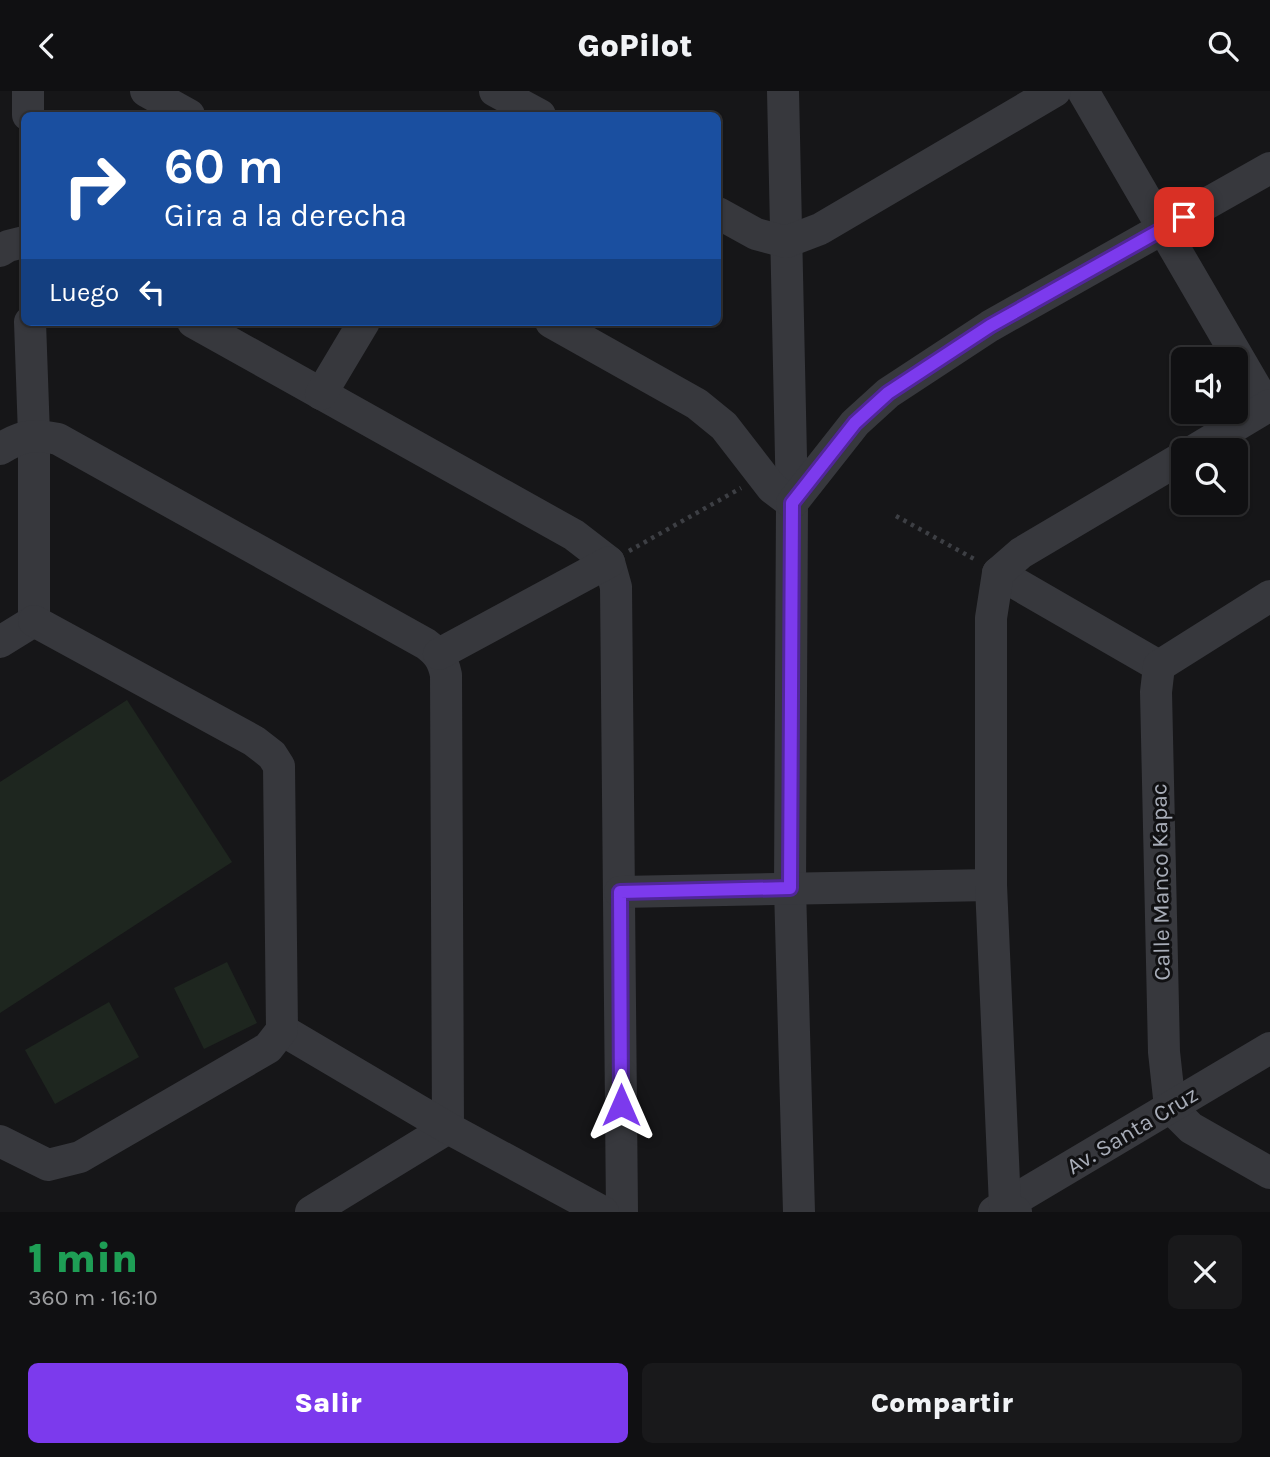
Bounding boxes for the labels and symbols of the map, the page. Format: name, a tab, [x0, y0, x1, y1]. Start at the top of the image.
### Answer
pin	[1154, 187, 1214, 247]
street label: Calle Manco Kapac	[1145, 783, 1176, 981]
position arrow	[584, 1068, 658, 1142]
street label: Av. Santa Cruz	[1062, 1081, 1203, 1180]

